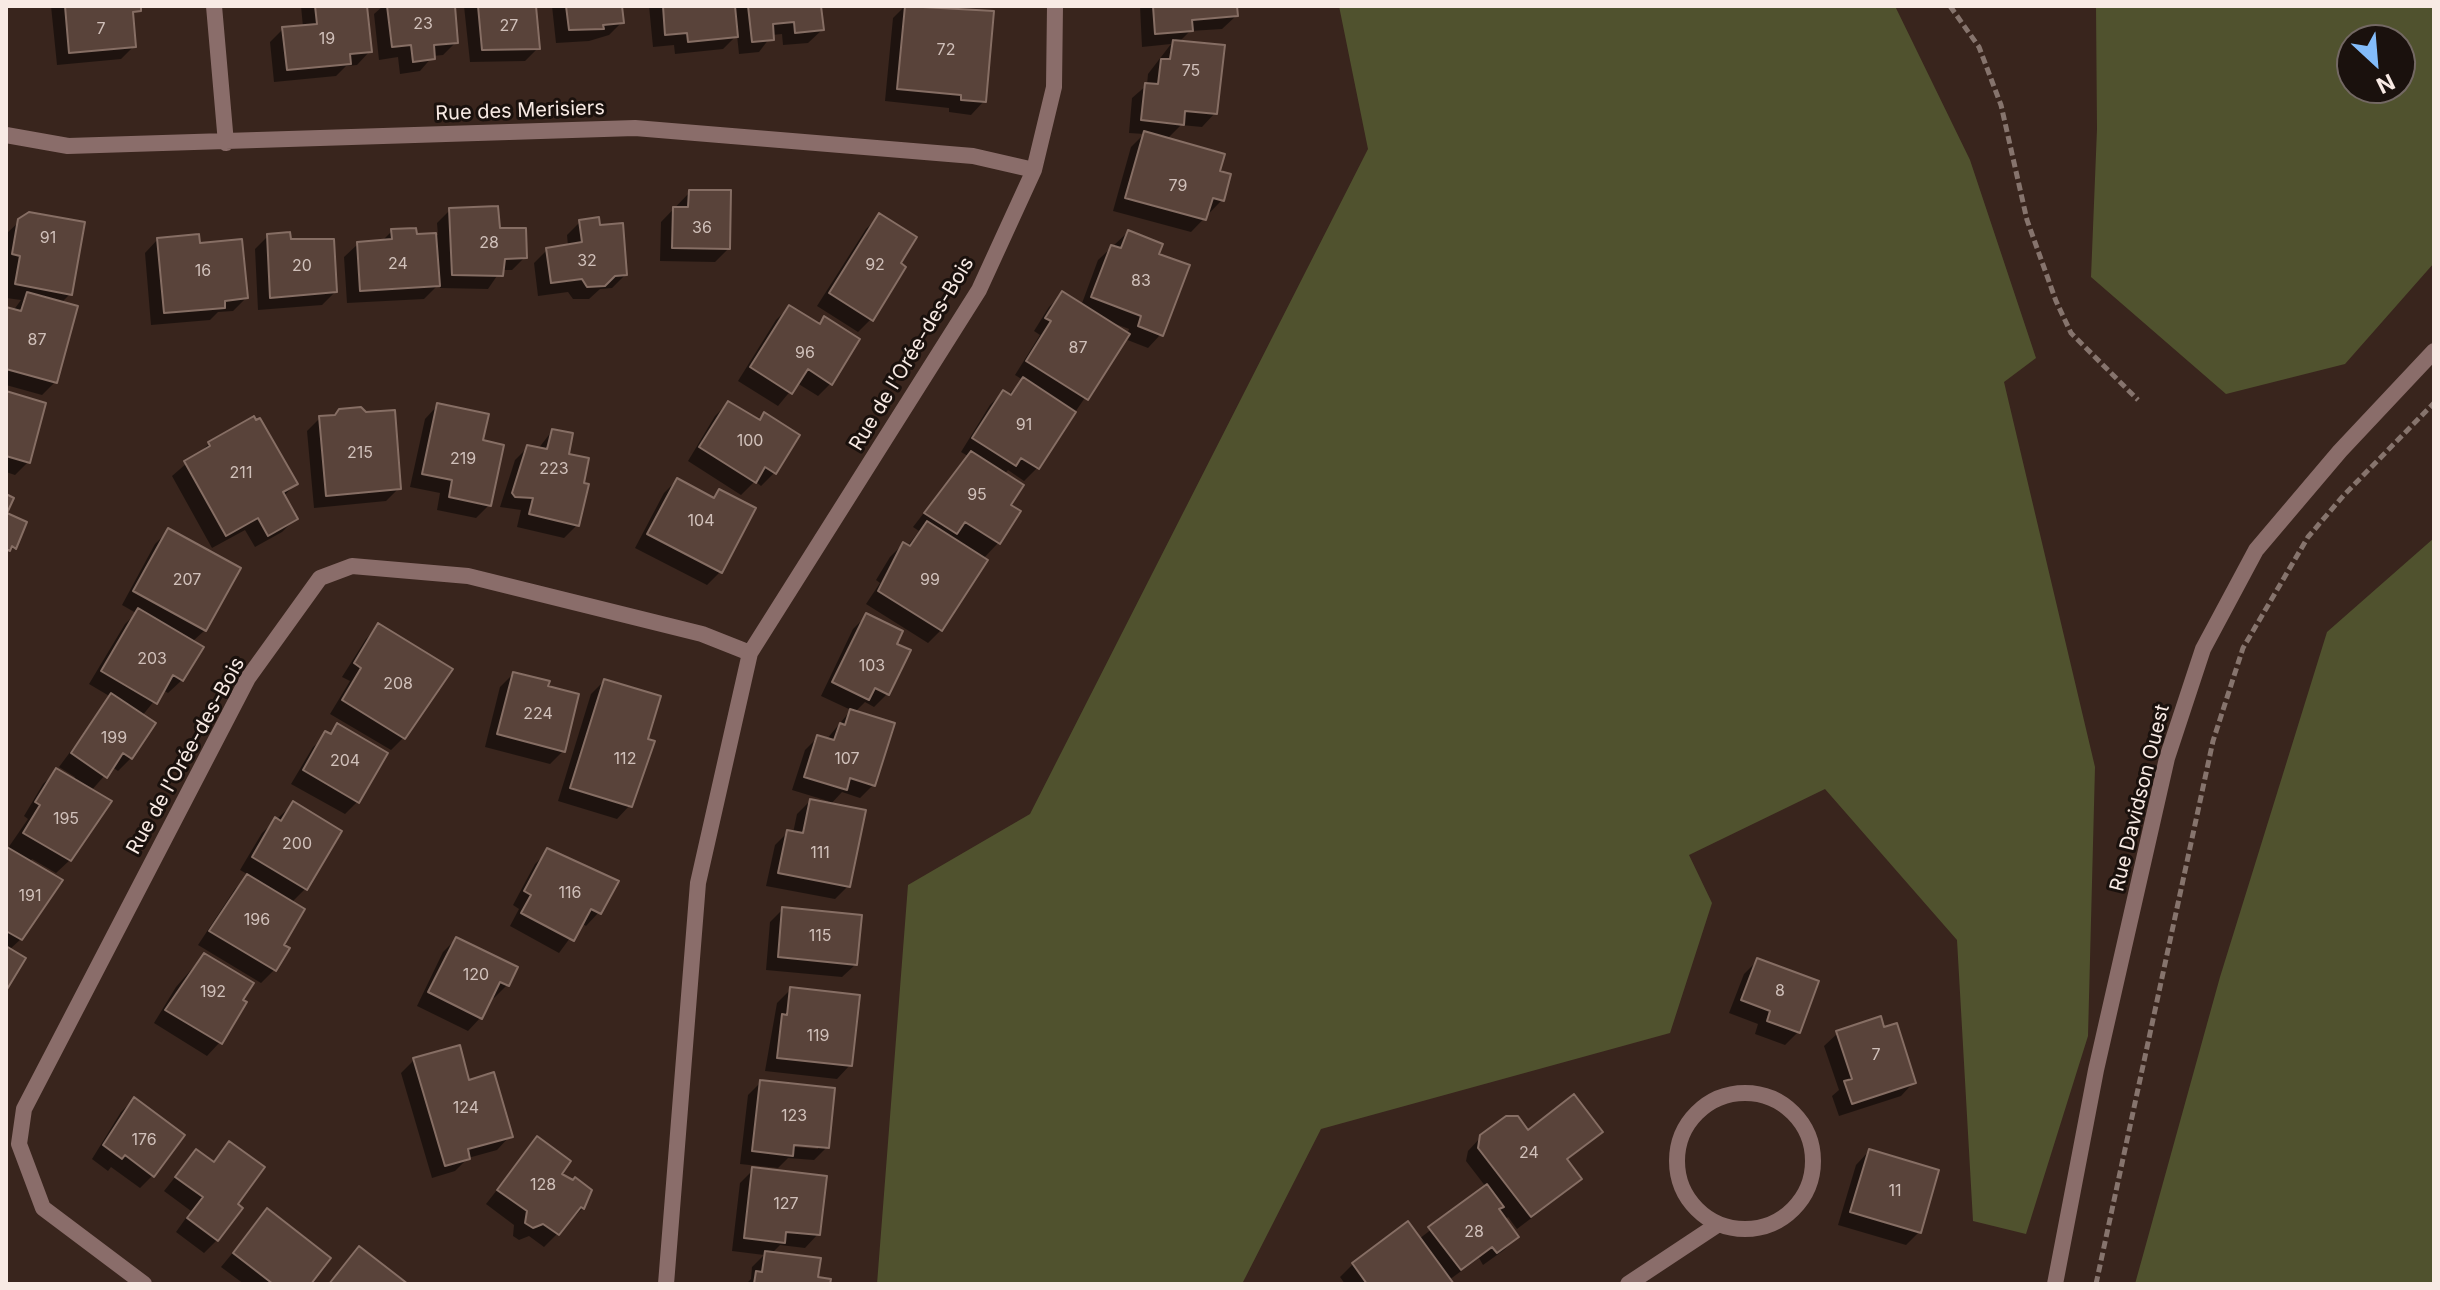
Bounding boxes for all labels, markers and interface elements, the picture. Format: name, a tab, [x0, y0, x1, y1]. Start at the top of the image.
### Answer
house number: 23	[413, 14, 433, 34]
house number: 27	[500, 16, 518, 36]
house number: 7	[96, 19, 106, 39]
north arrow	[2336, 24, 2416, 104]
house number: 19	[319, 29, 335, 49]
house number: 72	[937, 40, 955, 60]
house number: 75	[1182, 61, 1200, 81]
text: N	[2372, 68, 2399, 99]
street label: Rue des Merisiers	[435, 96, 605, 126]
house number: 79	[1169, 176, 1187, 196]
house number: 36	[692, 218, 712, 238]
house number: 91	[40, 228, 56, 248]
house number: 28	[479, 233, 499, 253]
house number: 32	[577, 251, 597, 271]
street label: Rue de l'Orée-des-Bois	[845, 253, 979, 455]
house number: 24	[388, 254, 408, 274]
house number: 92	[865, 255, 885, 275]
house number: 20	[292, 256, 312, 276]
house number: 16	[195, 261, 211, 281]
house number: 83	[1131, 271, 1151, 291]
house number: 87	[28, 330, 46, 350]
house number: 87	[1069, 338, 1087, 358]
house number: 96	[795, 343, 815, 363]
house number: 91	[1016, 415, 1032, 435]
house number: 100	[737, 431, 763, 451]
house number: 215	[347, 443, 373, 463]
house number: 219	[450, 449, 476, 469]
house number: 223	[539, 459, 569, 479]
house number: 211	[230, 463, 252, 483]
house number: 95	[967, 485, 987, 505]
house number: 104	[688, 511, 714, 531]
house number: 207	[173, 570, 201, 590]
house number: 99	[920, 570, 940, 590]
house number: 203	[137, 649, 167, 669]
street label: Rue de l'Orée-des-Bois	[122, 653, 250, 859]
house number: 103	[859, 656, 885, 676]
house number: 208	[383, 674, 413, 694]
street label: Rue Davidson Ouest	[2105, 702, 2175, 894]
house number: 224	[523, 704, 553, 724]
house number: 199	[101, 728, 127, 748]
house number: 112	[614, 749, 636, 769]
house number: 107	[834, 749, 860, 769]
house number: 204	[330, 751, 360, 771]
house number: 195	[53, 809, 79, 829]
house number: 200	[282, 834, 312, 854]
house number: 111	[810, 843, 830, 863]
house number: 116	[559, 883, 581, 903]
house number: 191	[19, 886, 41, 906]
house number: 196	[244, 910, 270, 930]
house number: 115	[809, 926, 831, 946]
house number: 120	[463, 965, 489, 985]
house number: 8	[1775, 981, 1785, 1001]
house number: 192	[200, 982, 226, 1002]
house number: 119	[807, 1026, 829, 1046]
house number: 7	[1871, 1045, 1881, 1065]
house number: 124	[453, 1098, 479, 1118]
house number: 123	[781, 1106, 807, 1126]
house number: 176	[131, 1130, 157, 1150]
house number: 24	[1519, 1143, 1539, 1163]
house number: 128	[530, 1175, 556, 1195]
house number: 11	[1888, 1181, 1902, 1201]
house number: 127	[773, 1194, 799, 1214]
house number: 28	[1464, 1222, 1484, 1242]

